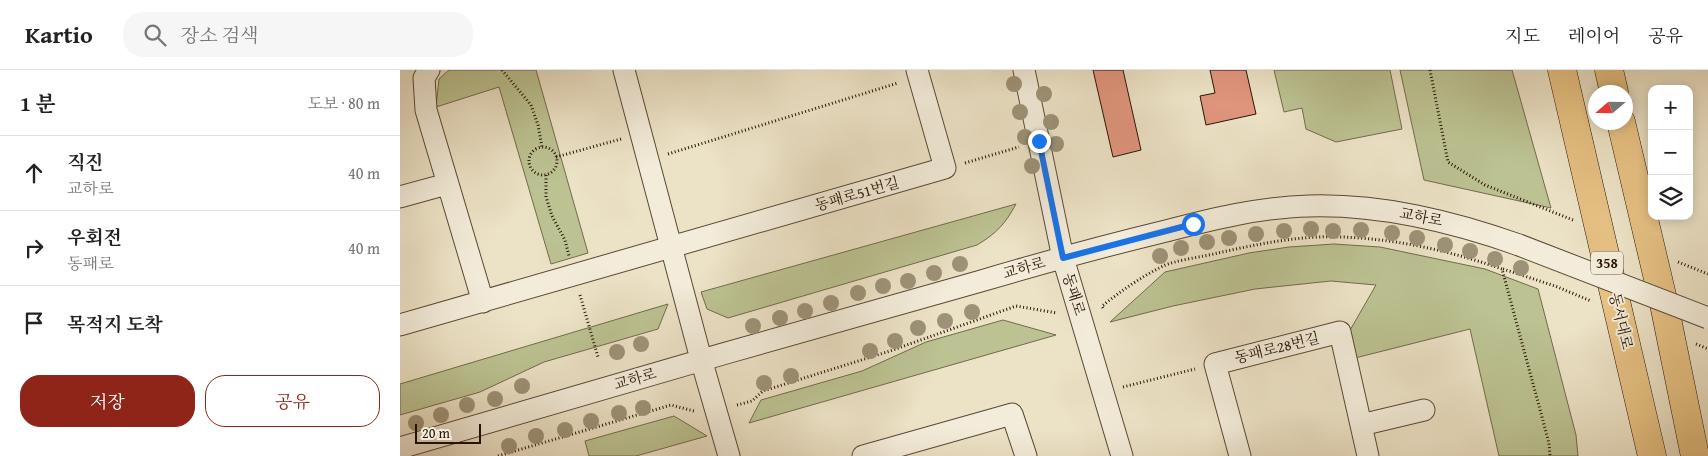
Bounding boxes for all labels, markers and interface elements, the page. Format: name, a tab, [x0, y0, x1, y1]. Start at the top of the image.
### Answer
search box	[123, 12, 473, 57]
text: Kartio	[25, 17, 93, 52]
icon: search	[141, 21, 169, 49]
text: 장소 검색	[181, 21, 258, 49]
text: 지도	[1505, 22, 1540, 49]
text: 레이어	[1568, 22, 1620, 49]
text: 공유	[1648, 22, 1683, 49]
north arrow	[1588, 85, 1633, 130]
map controls	[1648, 85, 1693, 220]
button: +	[1648, 85, 1693, 130]
text: 1 분	[20, 88, 56, 119]
text: 도보 · 80 m	[307, 91, 380, 115]
route end	[1028, 130, 1051, 153]
button: −	[1648, 130, 1693, 175]
text: 직진	[67, 148, 104, 176]
icon: ahead	[20, 159, 48, 187]
text: 40 m	[348, 161, 380, 185]
street label: 동패로51번길	[812, 171, 902, 216]
button: layers	[1648, 175, 1693, 220]
text: 교하로	[67, 176, 113, 200]
street label: 교하로	[1398, 202, 1445, 231]
route start	[1182, 213, 1205, 236]
text: 우회전	[67, 223, 122, 251]
icon: right	[20, 234, 48, 262]
text: 40 m	[348, 236, 380, 260]
text: 동패로	[67, 251, 113, 275]
street label: 교하로	[1000, 251, 1048, 284]
road number: 358	[1591, 252, 1623, 274]
street label: 동패로	[1058, 270, 1091, 318]
street label: 동서대로	[1605, 290, 1638, 352]
icon: arrive	[20, 309, 48, 337]
text: 목적지 도착	[67, 310, 163, 338]
street label: 동패로28번길	[1232, 327, 1322, 368]
street label: 교하로	[611, 362, 659, 395]
button: 저장	[20, 375, 195, 427]
button: 공유	[205, 375, 380, 427]
scale bar	[415, 421, 481, 444]
text: 20 m	[422, 423, 450, 443]

